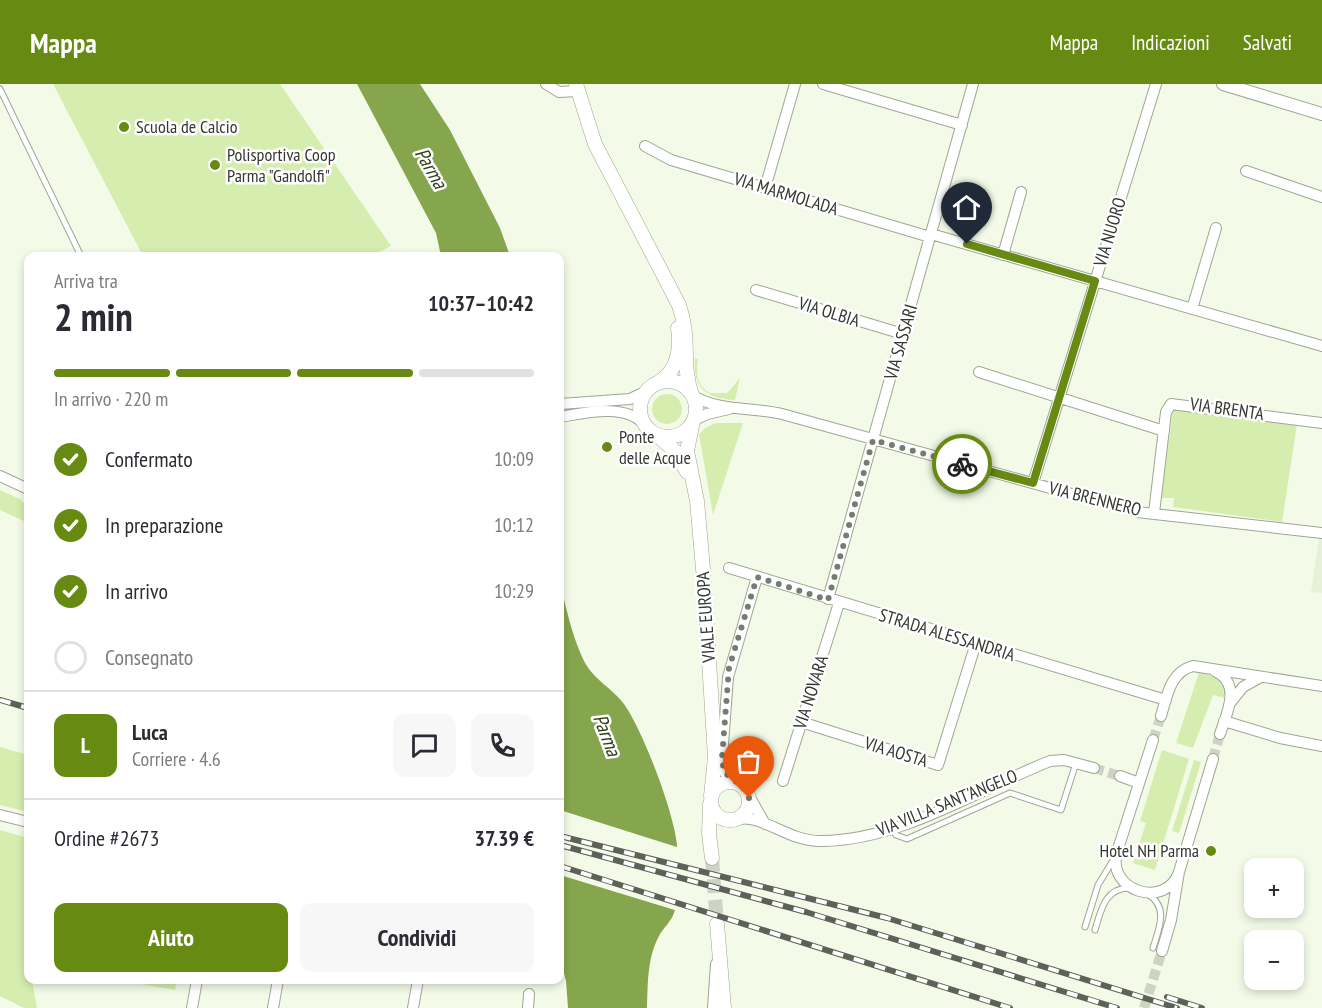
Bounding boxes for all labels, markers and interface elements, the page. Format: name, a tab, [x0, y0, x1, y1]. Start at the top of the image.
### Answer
text: Mappa	[30, 24, 97, 61]
text: Mappa	[1050, 29, 1098, 56]
text: Indicazioni	[1131, 29, 1210, 56]
text: Salvati	[1243, 29, 1292, 56]
place label: Scuola de Calcio	[136, 115, 238, 138]
marker: Scuola de Calcio	[117, 120, 131, 134]
place label: Polisportiva Coop Parma "Gandolfi"	[227, 143, 336, 187]
water label: Parma	[409, 143, 454, 194]
marker: Polisportiva Coop Parma "Gandolfi"	[208, 158, 222, 172]
street label: VIA MARMOLADA	[730, 166, 842, 220]
pin	[941, 182, 992, 244]
icon: home	[950, 191, 983, 224]
street label: VIA NUORO	[1088, 194, 1131, 270]
text: Arriva tra	[54, 268, 118, 294]
text: 10:37–10:42	[428, 289, 534, 317]
text: 2 min	[54, 291, 133, 342]
street label: VIA OLBIA	[795, 291, 863, 332]
street label: VIA SASSARI	[879, 302, 922, 383]
text: In arrivo · 220 m	[54, 386, 168, 412]
street label: VIA BRENTA	[1188, 392, 1266, 425]
place label: Ponte delle Acque	[619, 425, 691, 469]
courier	[932, 434, 992, 494]
marker: Ponte delle Acque	[600, 440, 614, 454]
icon: check	[54, 443, 87, 476]
text: Confermato	[105, 445, 193, 473]
text: 10:09	[494, 446, 534, 472]
icon: bike	[946, 448, 979, 481]
street label: VIA BRENNERO	[1046, 476, 1144, 521]
icon: check	[54, 509, 87, 542]
text: In preparazione	[105, 511, 223, 539]
text: 10:12	[494, 512, 534, 538]
street label: VIALE EUROPA	[691, 570, 720, 664]
icon: check	[54, 575, 87, 608]
text: In arrivo	[105, 577, 168, 605]
text: 10:29	[494, 578, 534, 604]
street label: STRADA ALESSANDRIA	[876, 603, 1018, 666]
text: Consegnato	[105, 643, 193, 671]
street label: VIA NOVARA	[787, 652, 833, 733]
water label: Parma	[587, 710, 627, 761]
button: chat	[393, 714, 456, 777]
button: phone	[471, 714, 534, 777]
text: Luca	[132, 718, 168, 746]
text: L	[81, 731, 90, 759]
street label: VIA AOSTA	[861, 731, 931, 772]
pin	[723, 736, 774, 798]
icon: bag	[732, 745, 765, 778]
text: Corriere · 4.6	[132, 746, 221, 772]
street label: VIA VILLA SANT'ANGELO	[872, 764, 1021, 842]
text: Ordine #2673	[54, 824, 159, 852]
text: 37.39 €	[474, 824, 534, 852]
place label: Hotel NH Parma	[1099, 839, 1199, 862]
marker: Hotel NH Parma	[1204, 844, 1218, 858]
map controls	[1244, 858, 1304, 990]
button: +	[1244, 858, 1304, 918]
button: Aiuto	[54, 903, 288, 972]
button: Condividi	[300, 903, 534, 972]
button: −	[1244, 930, 1304, 990]

